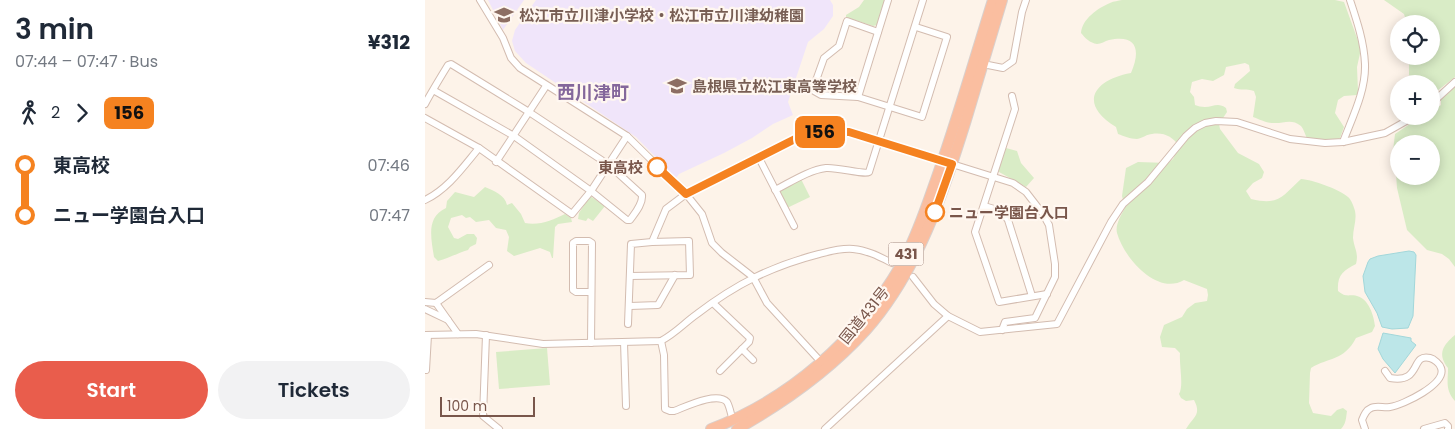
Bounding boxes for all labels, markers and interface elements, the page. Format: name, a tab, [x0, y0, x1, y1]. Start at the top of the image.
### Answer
school or university icon: 松江市立川津小学校・松江市立川津幼稚園	[493, 4, 515, 26]
place label: 松江市立川津小学校・松江市立川津幼稚園	[519, 5, 804, 26]
text: 3 min	[15, 10, 94, 49]
map controls	[1390, 15, 1440, 185]
button: locate	[1390, 15, 1440, 65]
text: ¥312	[368, 29, 410, 56]
text: 07:44 – 07:47 · Bus	[15, 50, 158, 73]
school or university icon: 島根県立松江東高等学校	[666, 75, 688, 97]
button: +	[1390, 75, 1440, 125]
place label: 島根県立松江東高等学校	[692, 76, 857, 97]
district label: 西川津町	[557, 80, 629, 105]
icon: walk	[15, 99, 43, 127]
icon: forward	[68, 99, 96, 127]
text: 156	[114, 100, 144, 125]
text: 2	[51, 101, 60, 124]
line badge: 156	[791, 116, 849, 148]
text: 156	[805, 119, 835, 144]
button: −	[1390, 135, 1440, 185]
text: 東高校	[53, 152, 110, 179]
text: 07:46	[368, 154, 410, 177]
place label: 東高校	[598, 157, 643, 178]
marker: 東高校	[647, 157, 667, 177]
text: ニュー学園台入口	[53, 202, 205, 229]
marker: ニュー学園台入口	[925, 202, 945, 222]
place label: ニュー学園台入口	[949, 202, 1069, 223]
text: 07:47	[369, 204, 410, 227]
road number: 431	[889, 242, 923, 266]
street label: 国道431号	[834, 282, 894, 348]
button: Start	[15, 361, 208, 419]
button: Tickets	[218, 361, 410, 419]
scale bar	[440, 394, 535, 417]
text: 100 m	[447, 396, 487, 416]

